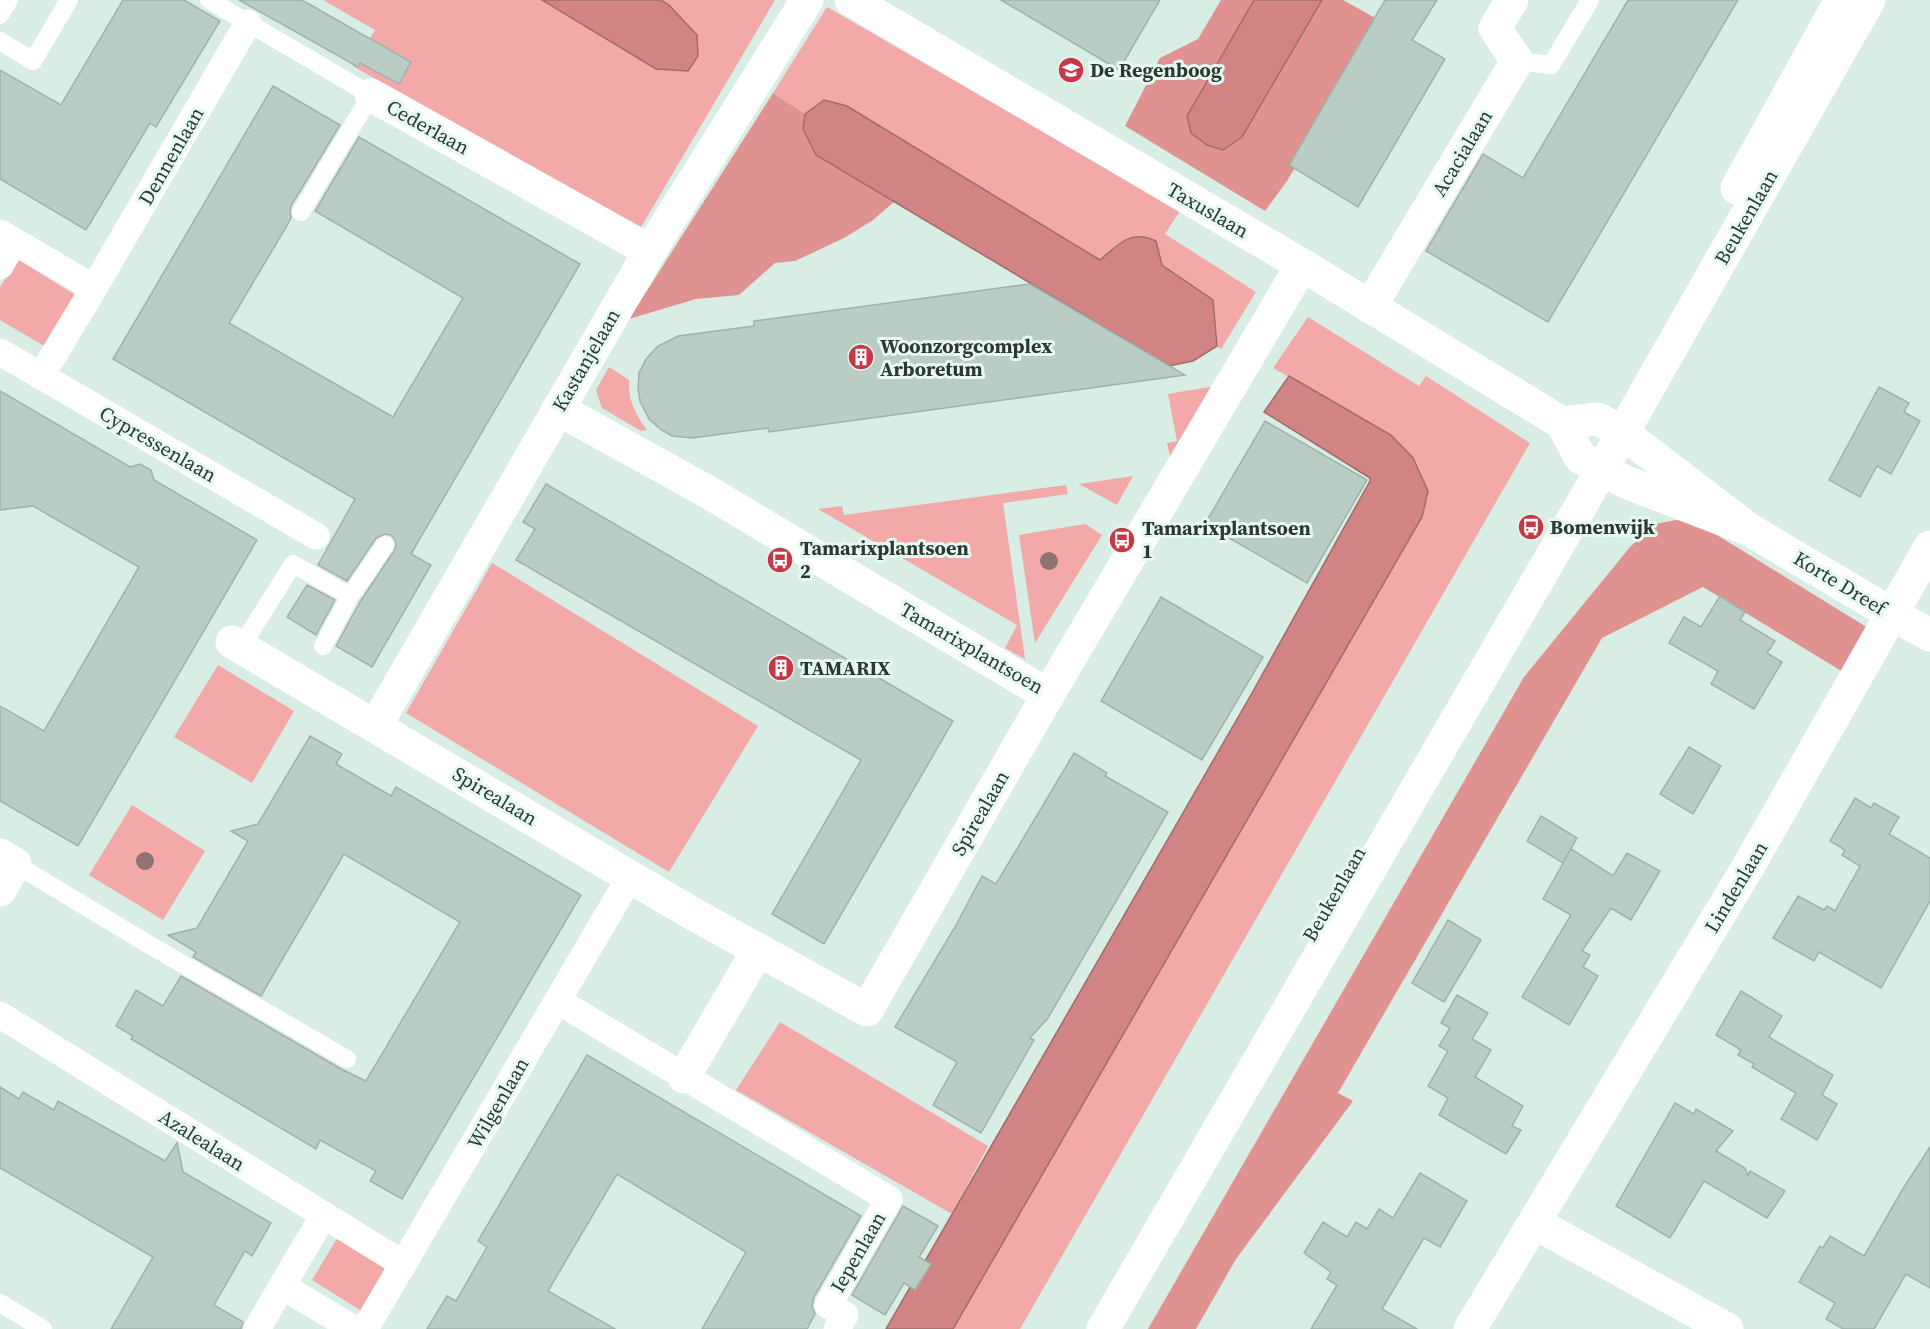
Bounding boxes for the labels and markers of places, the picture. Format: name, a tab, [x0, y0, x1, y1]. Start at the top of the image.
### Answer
school or university icon: De Regenboog	[1056, 55, 1086, 85]
place label: De Regenboog	[1090, 56, 1222, 84]
place label: Woonzorgcomplex Arboretum	[880, 332, 1052, 383]
building icon: Woonzorgcomplex Arboretum	[846, 342, 876, 372]
bus stop icon: Bomenwijk	[1516, 512, 1546, 542]
place label: Bomenwijk	[1550, 513, 1655, 541]
place label: Tamarixplantsoen 1	[1142, 514, 1311, 565]
bus stop icon: Tamarixplantsoen 1	[1107, 525, 1137, 555]
place label: Tamarixplantsoen 2	[800, 534, 969, 585]
bus stop icon: Tamarixplantsoen 2	[765, 545, 795, 575]
building icon: TAMARIX	[766, 653, 796, 683]
place label: TAMARIX	[800, 654, 890, 682]

